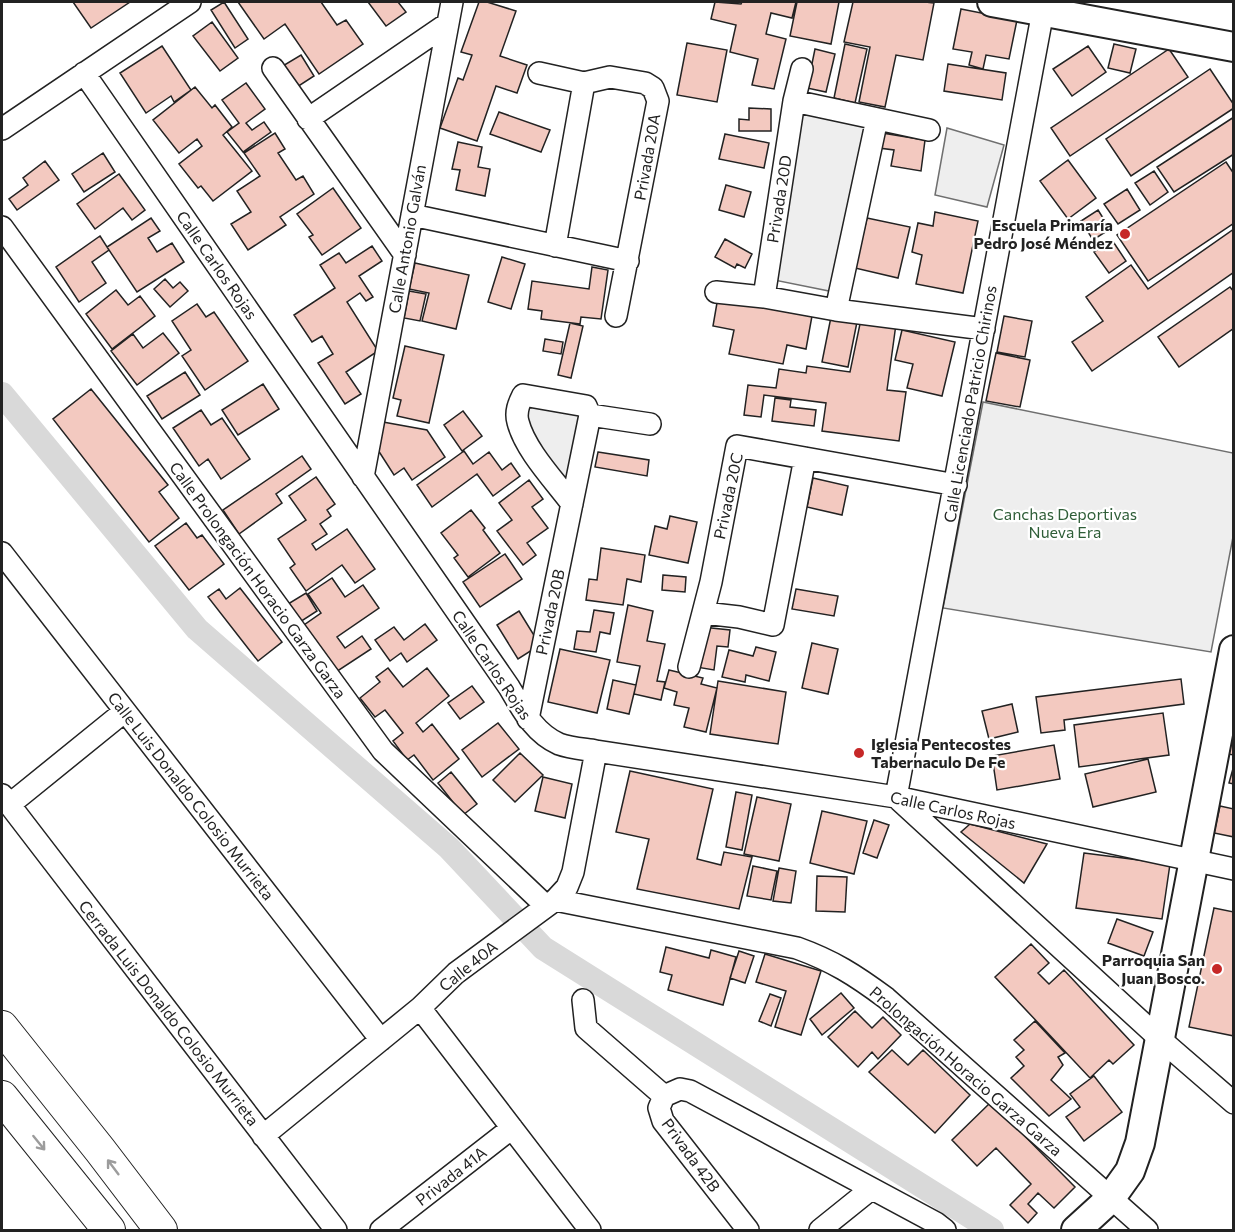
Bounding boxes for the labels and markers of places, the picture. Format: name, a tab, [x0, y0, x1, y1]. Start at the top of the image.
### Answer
place label: Escuela Primaría Pedro José Méndez	[974, 215, 1113, 252]
marker: Escuela Primaría Pedro José Méndez	[1118, 227, 1132, 241]
place label: Iglesia Pentecostes Tabernaculo De Fe	[871, 734, 1011, 771]
marker: Iglesia Pentecostes Tabernaculo De Fe	[852, 746, 866, 760]
place label: Parroquia San Juan Bosco.	[1102, 950, 1205, 987]
marker: Parroquia San Juan Bosco.	[1210, 962, 1224, 976]

